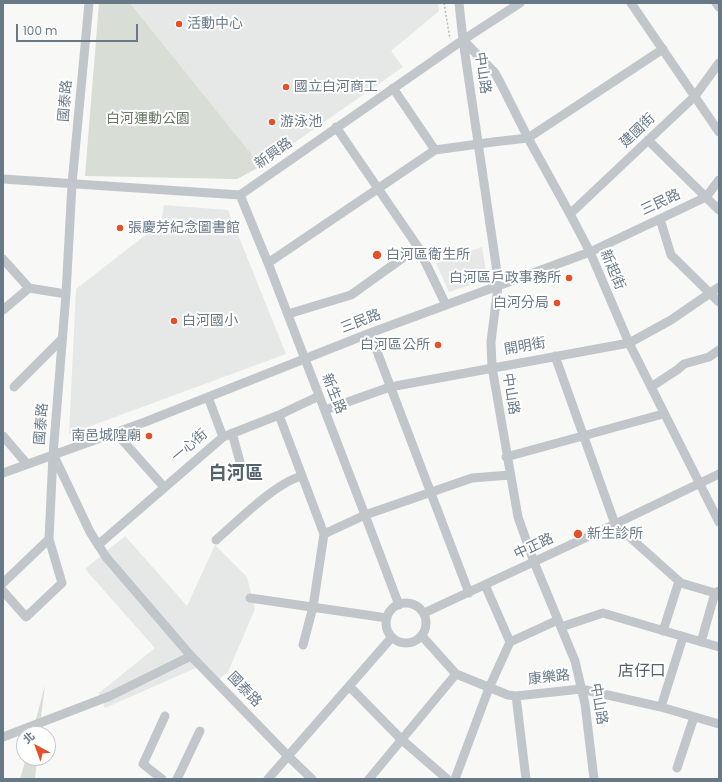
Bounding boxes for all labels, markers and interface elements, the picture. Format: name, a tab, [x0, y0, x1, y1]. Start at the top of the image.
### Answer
scale bar	[18, 16, 140, 42]
place label: 活動中心	[187, 16, 243, 32]
marker: 活動中心	[174, 19, 184, 29]
text: 100 m	[23, 22, 57, 39]
street label: 中山路	[471, 51, 493, 95]
street label: 國泰路	[56, 79, 76, 123]
place label: 國立白河商工	[294, 79, 378, 95]
marker: 國立白河商工	[281, 82, 291, 92]
street label: 建國街	[617, 110, 659, 152]
park label: 白河運動公園	[106, 111, 190, 127]
place label: 游泳池	[280, 114, 322, 130]
marker: 游泳池	[267, 117, 277, 127]
street label: 新興路	[252, 135, 296, 173]
street label: 三民路	[638, 187, 684, 219]
place label: 張慶芳紀念圖書館	[128, 220, 240, 236]
marker: 張慶芳紀念圖書館	[115, 223, 125, 233]
place label: 白河區衛生所	[386, 247, 470, 263]
street label: 新起街	[596, 247, 628, 293]
marker: 白河區衛生所	[371, 249, 383, 261]
place label: 白河區戶政事務所	[449, 270, 561, 286]
marker: 白河區戶政事務所	[564, 273, 574, 283]
place label: 白河分局	[493, 295, 549, 311]
marker: 白河分局	[552, 298, 562, 308]
street label: 三民路	[338, 307, 384, 337]
place label: 白河國小	[182, 313, 238, 329]
marker: 白河國小	[169, 316, 179, 326]
street label: 開明街	[503, 335, 547, 359]
place label: 白河區公所	[360, 337, 430, 353]
marker: 白河區公所	[433, 340, 443, 350]
street label: 新生路	[317, 371, 349, 417]
street label: 中山路	[498, 372, 522, 416]
street label: 國泰路	[32, 402, 52, 446]
street label: 一心街	[169, 426, 211, 466]
place label: 南邑城隍廟	[71, 428, 141, 444]
marker: 南邑城隍廟	[144, 431, 154, 441]
district label: 白河區	[209, 463, 263, 485]
place label: 新生診所	[587, 526, 643, 542]
marker: 新生診所	[572, 528, 584, 540]
street label: 中正路	[511, 531, 557, 563]
district label: 店仔口	[618, 662, 666, 682]
street label: 康樂路	[527, 667, 571, 689]
street label: 國泰路	[223, 669, 265, 711]
street label: 中山路	[586, 682, 610, 726]
north arrow	[16, 726, 56, 766]
text: 北	[19, 728, 38, 747]

